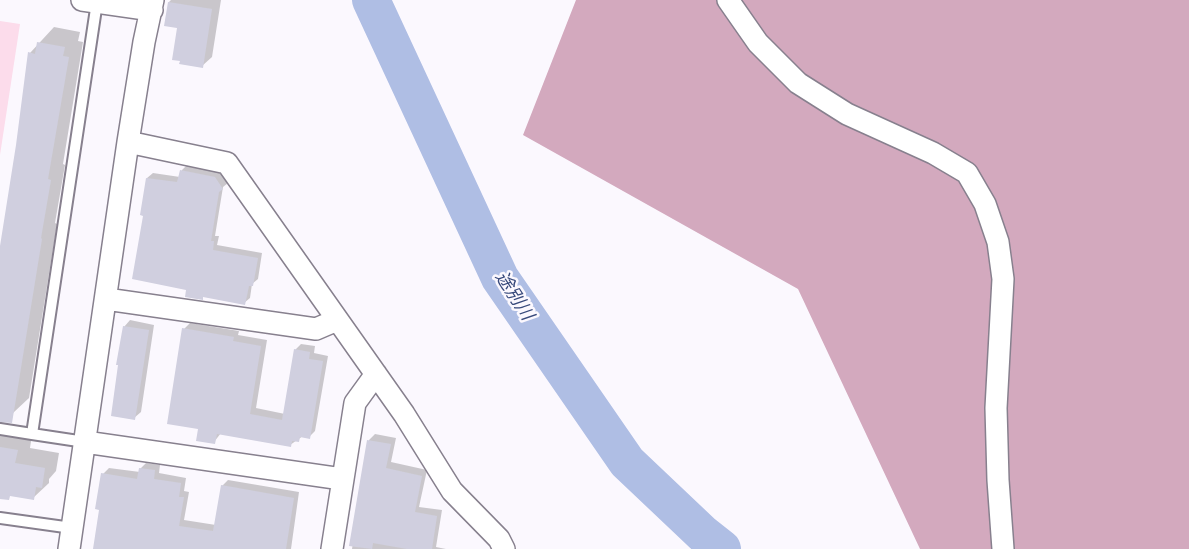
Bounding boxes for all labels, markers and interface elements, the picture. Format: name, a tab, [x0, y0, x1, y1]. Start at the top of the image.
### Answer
water label: 途別川	[490, 267, 538, 325]

